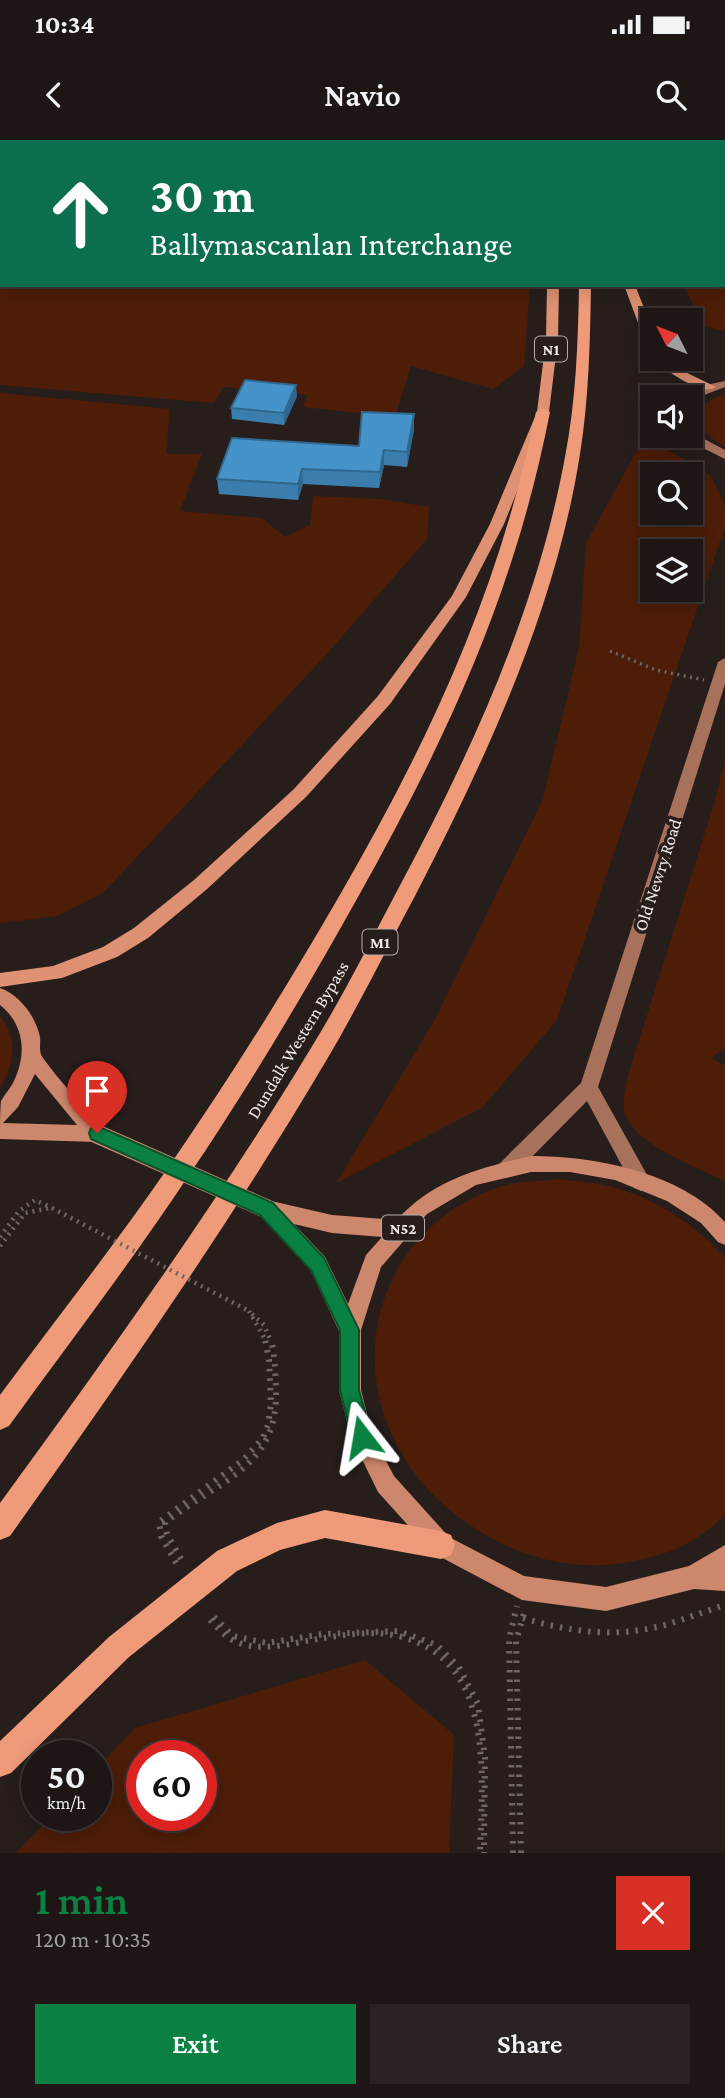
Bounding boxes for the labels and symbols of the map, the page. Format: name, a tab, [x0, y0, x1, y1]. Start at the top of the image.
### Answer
north arrow	[640, 308, 704, 371]
road number: N1	[535, 336, 567, 362]
street label: Old Newry Road	[630, 816, 686, 934]
road number: M1	[362, 930, 398, 954]
street label: Dundalk Western Bypass	[243, 958, 353, 1122]
pin	[67, 1061, 127, 1133]
road number: N52	[382, 1216, 424, 1240]
position arrow	[325, 1400, 399, 1474]
speed limit sign: 60	[126, 1740, 217, 1831]

